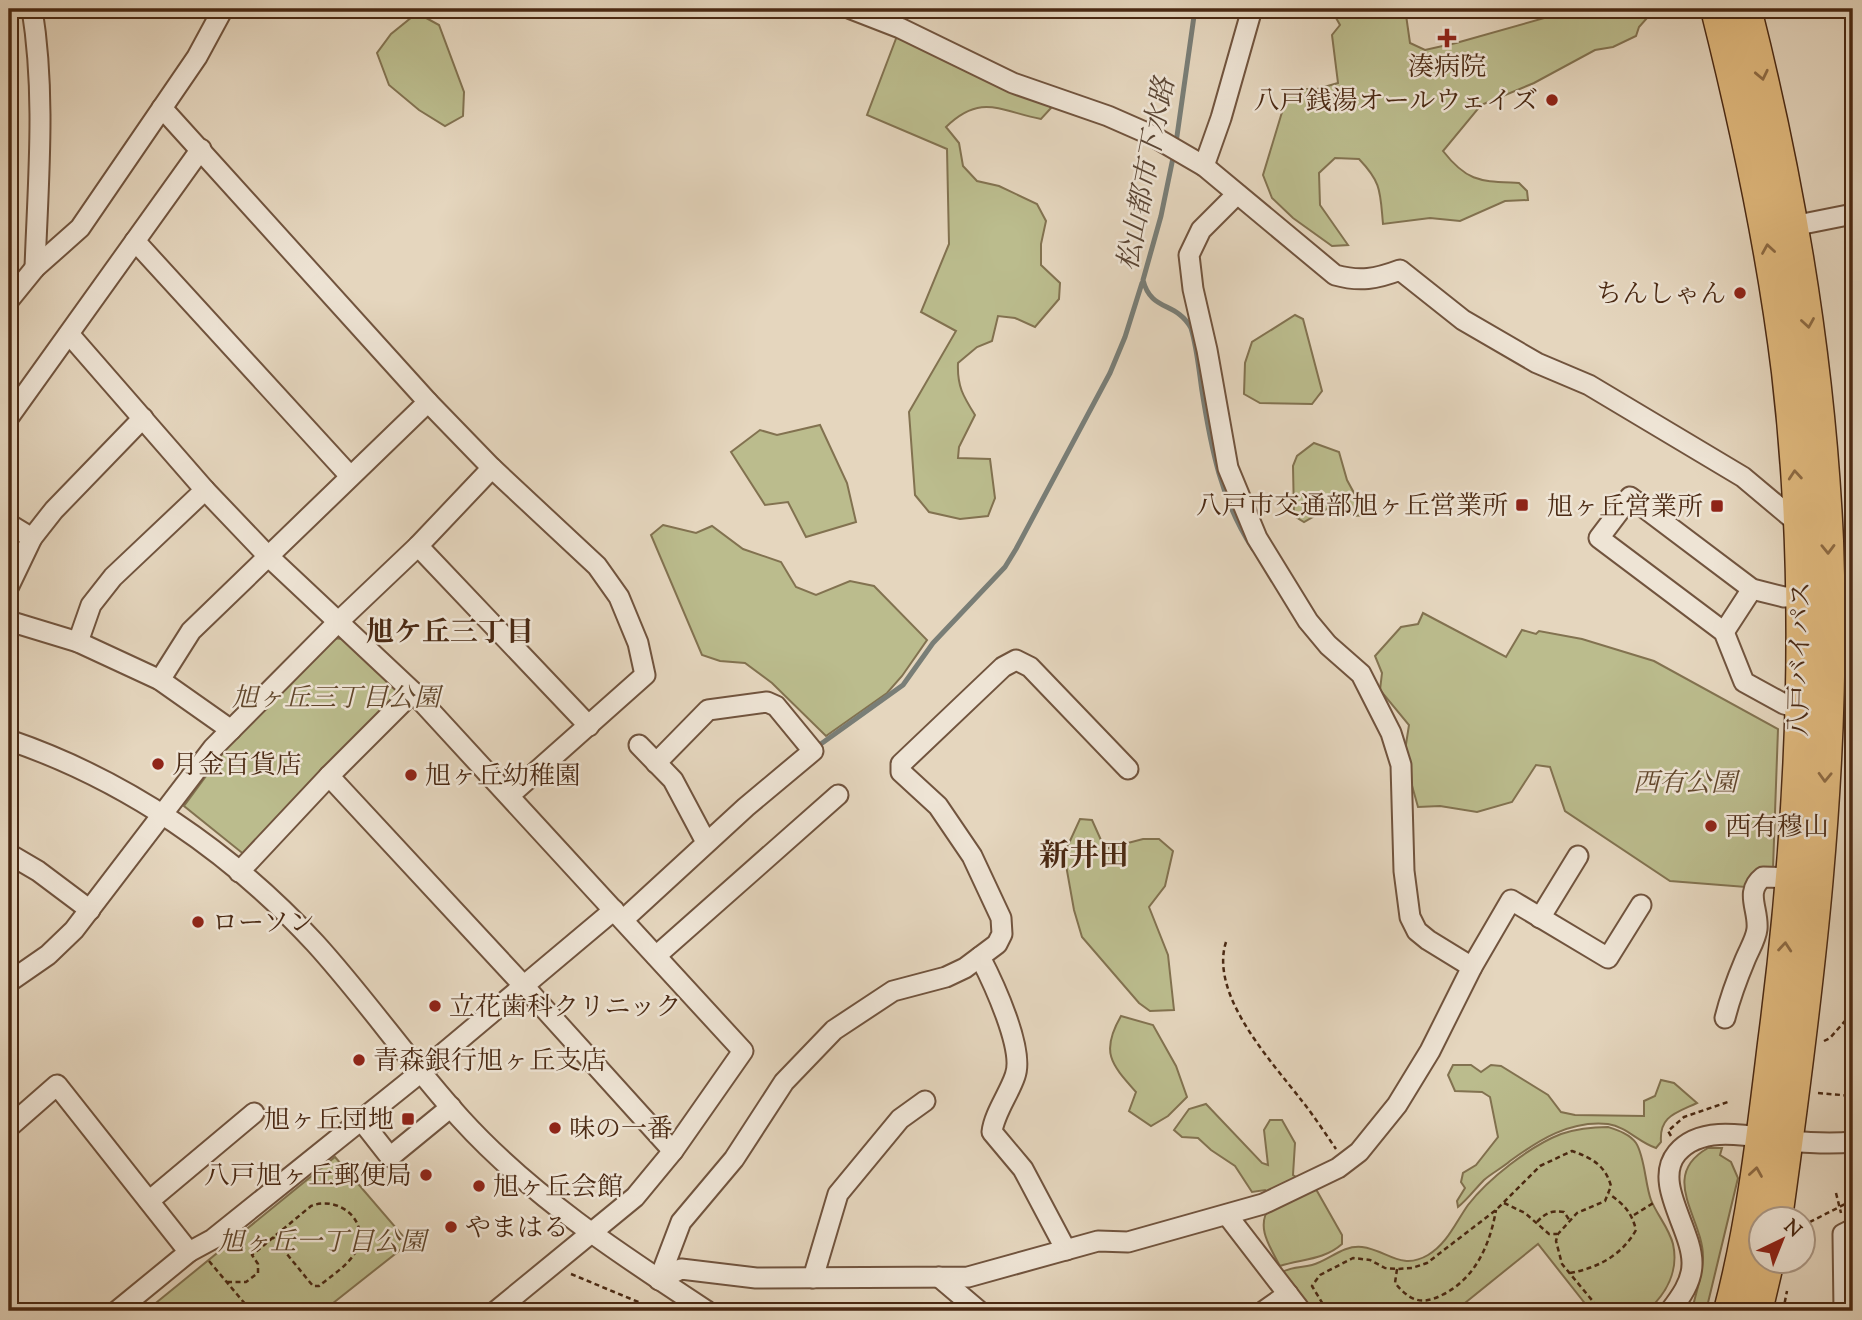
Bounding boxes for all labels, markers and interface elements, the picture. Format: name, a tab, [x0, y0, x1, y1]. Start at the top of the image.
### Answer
marker: 湊病院	[1437, 28, 1457, 48]
place label: 湊病院	[1408, 50, 1486, 87]
one-way arrow	[1754, 69, 1769, 81]
water label: 松山都市下水路	[1110, 73, 1187, 275]
place label: 八戸銭湯オールウェイズ	[1254, 84, 1538, 121]
marker: 八戸銭湯オールウェイズ	[1544, 92, 1560, 108]
one-way arrow	[1761, 243, 1776, 255]
place label: ちんしゃん	[1596, 277, 1726, 314]
marker: ちんしゃん	[1732, 285, 1748, 301]
one-way arrow	[1800, 317, 1815, 329]
one-way arrow	[1788, 469, 1803, 480]
place label: 八戸市交通部旭ヶ丘営業所	[1196, 489, 1508, 526]
place label: 旭ヶ丘営業所	[1547, 490, 1703, 527]
marker: 八戸市交通部旭ヶ丘営業所	[1514, 497, 1530, 513]
marker: 旭ヶ丘営業所	[1709, 498, 1725, 514]
one-way arrow	[1820, 544, 1835, 555]
street label: 八戸バイパス	[1782, 581, 1821, 737]
district label: 旭ケ丘三丁目	[366, 614, 534, 654]
park label: 旭ヶ丘三丁目公園	[232, 681, 444, 718]
place label: 月金百貨店	[172, 748, 302, 785]
marker: 月金百貨店	[150, 756, 166, 772]
place label: 旭ヶ丘幼稚園	[425, 759, 581, 796]
park label: 西有公園	[1633, 766, 1741, 803]
marker: 旭ヶ丘幼稚園	[403, 767, 419, 783]
one-way arrow	[1818, 772, 1833, 783]
place label: 西有穆山	[1725, 810, 1829, 847]
marker: 西有穆山	[1703, 818, 1719, 834]
district label: 新井田	[1039, 836, 1129, 879]
place label: ローソン	[212, 906, 315, 943]
marker: ローソン	[190, 914, 206, 930]
one-way arrow	[1777, 941, 1792, 952]
place label: 立花歯科クリニック	[449, 990, 681, 1027]
marker: 立花歯科クリニック	[427, 998, 443, 1014]
place label: 青森銀行旭ヶ丘支店	[373, 1044, 607, 1081]
marker: 青森銀行旭ヶ丘支店	[351, 1052, 367, 1068]
place label: 旭ヶ丘団地	[264, 1103, 394, 1140]
marker: 旭ヶ丘団地	[400, 1111, 416, 1127]
place label: 味の一番	[569, 1112, 673, 1149]
marker: 味の一番	[547, 1120, 563, 1136]
place label: 八戸旭ヶ丘郵便局	[204, 1159, 412, 1196]
one-way arrow	[1748, 1166, 1763, 1178]
marker: 八戸旭ヶ丘郵便局	[418, 1167, 434, 1183]
place label: 旭ヶ丘会館	[493, 1170, 623, 1207]
marker: 旭ヶ丘会館	[471, 1178, 487, 1194]
north arrow	[1746, 1204, 1816, 1274]
place label: やまはる	[465, 1211, 569, 1248]
text: N	[1777, 1214, 1807, 1244]
marker: やまはる	[443, 1219, 459, 1235]
park label: 旭ヶ丘一丁目公園	[218, 1225, 430, 1262]

